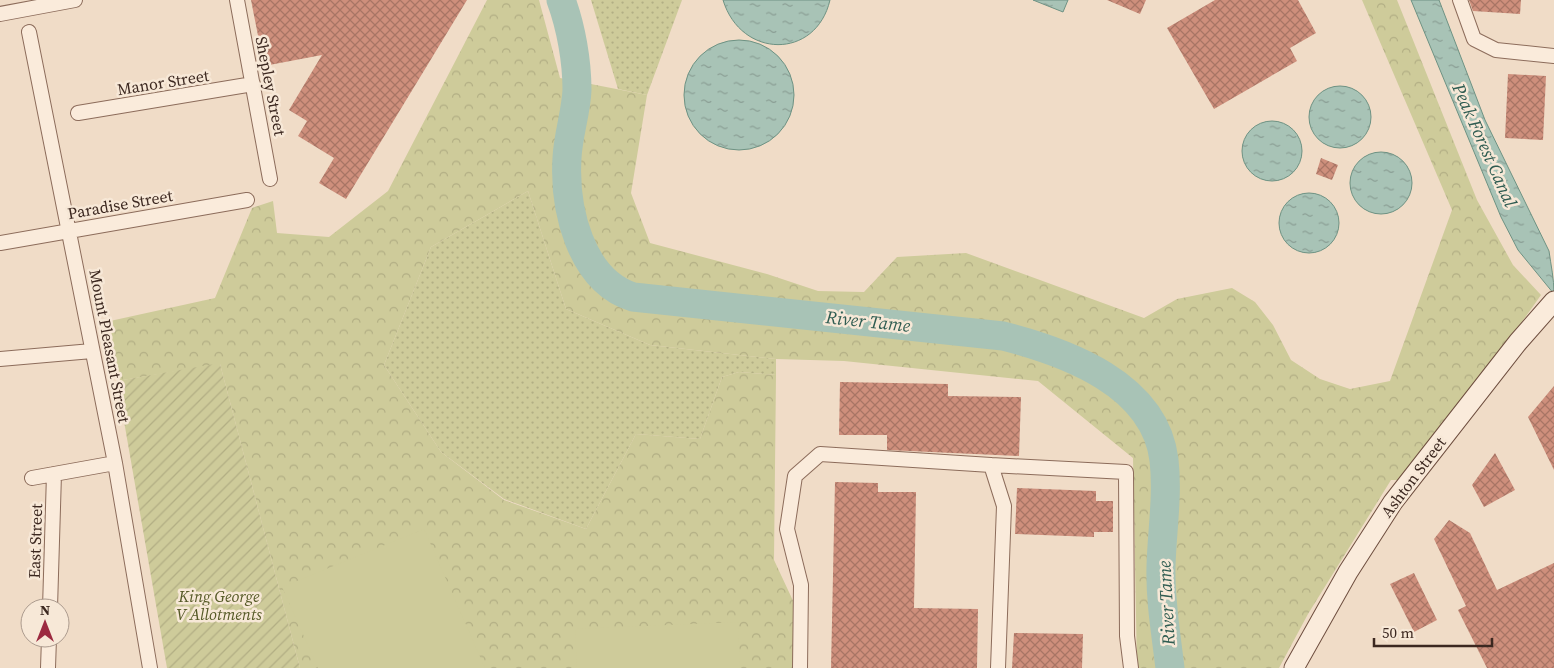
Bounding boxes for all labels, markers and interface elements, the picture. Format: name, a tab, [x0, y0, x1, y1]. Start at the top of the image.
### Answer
street label: Shepley Street	[251, 34, 292, 138]
street label: Manor Street	[116, 64, 211, 100]
water label: Peak Forest Canal	[1446, 78, 1523, 211]
street label: Paradise Street	[66, 184, 175, 224]
street label: Mount Pleasant Street	[84, 267, 136, 425]
water label: River Tame	[824, 304, 912, 338]
street label: Ashton Street	[1375, 432, 1451, 522]
street label: East Street	[23, 502, 47, 579]
water label: River Tame	[1151, 559, 1181, 647]
park label: King George V Allotments	[176, 585, 262, 625]
north arrow	[20, 598, 70, 648]
text: N	[40, 600, 50, 620]
scale bar	[1374, 616, 1492, 648]
text: 50 m	[1382, 622, 1414, 643]

